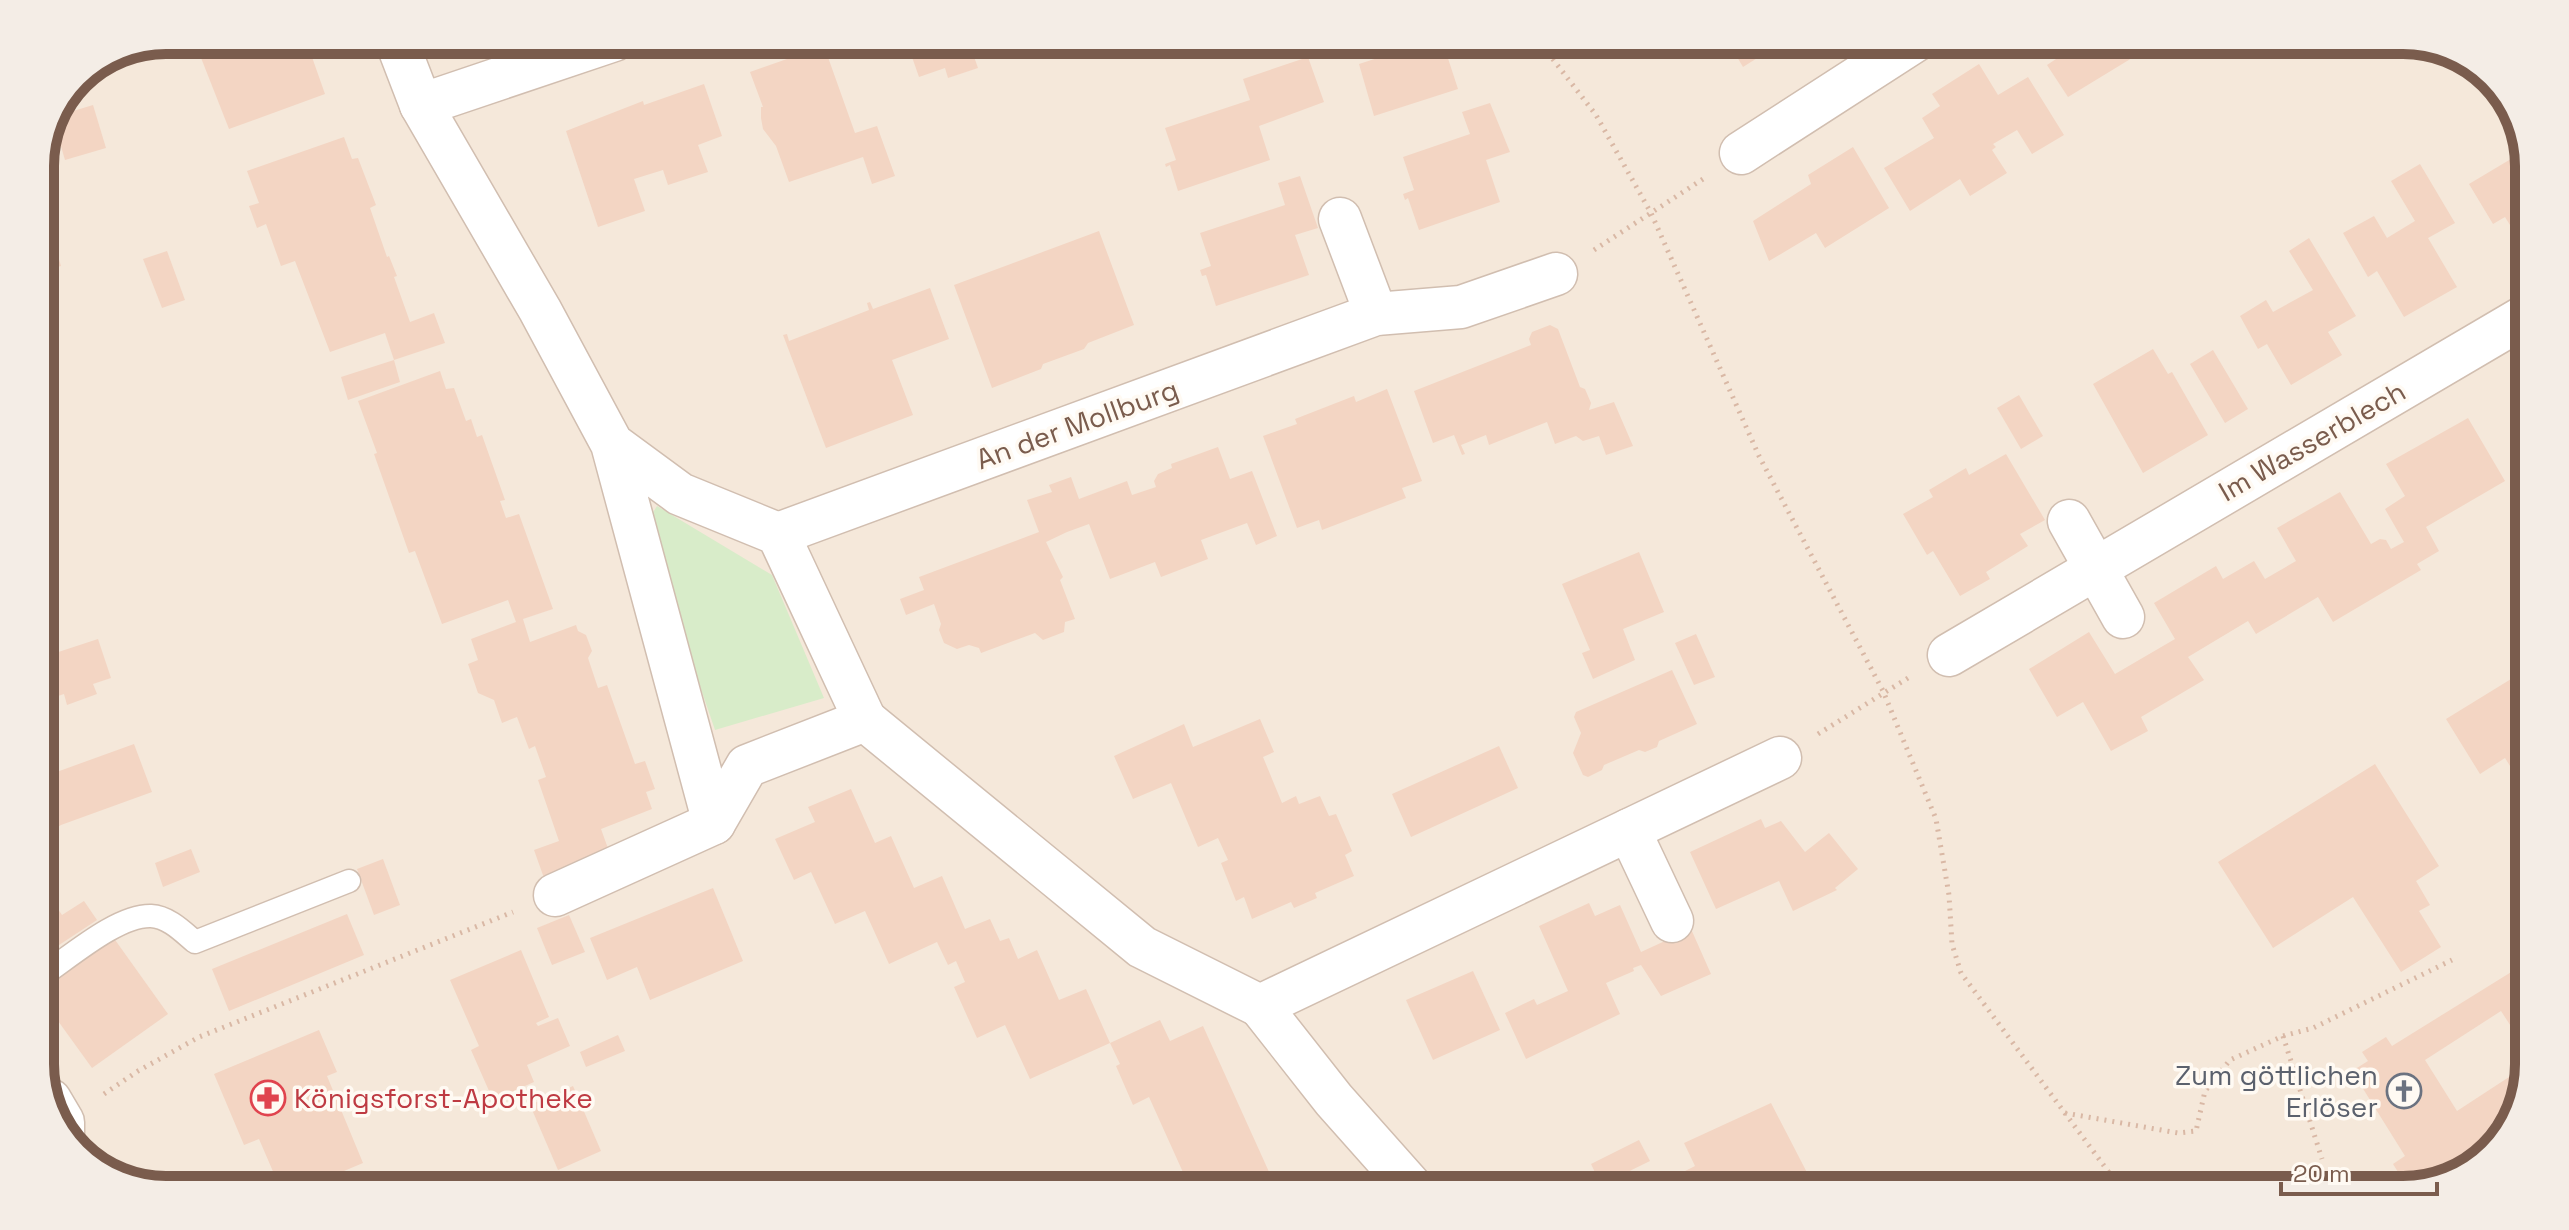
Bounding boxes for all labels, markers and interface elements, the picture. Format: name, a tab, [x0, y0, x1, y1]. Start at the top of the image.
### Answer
street label: An der Mollburg	[971, 371, 1183, 477]
street label: Im Wasserblech	[2212, 373, 2412, 509]
place label: Zum göttlichen Erlöser	[2175, 1057, 2378, 1125]
church icon: Zum göttlichen Erlöser	[2385, 1072, 2423, 1110]
pharmacy icon: Königsforst-Apotheke	[249, 1079, 287, 1117]
place label: Königsforst-Apotheke	[294, 1080, 593, 1116]
scale bar	[2281, 1146, 2437, 1196]
text: 20 m	[2293, 1158, 2350, 1189]

